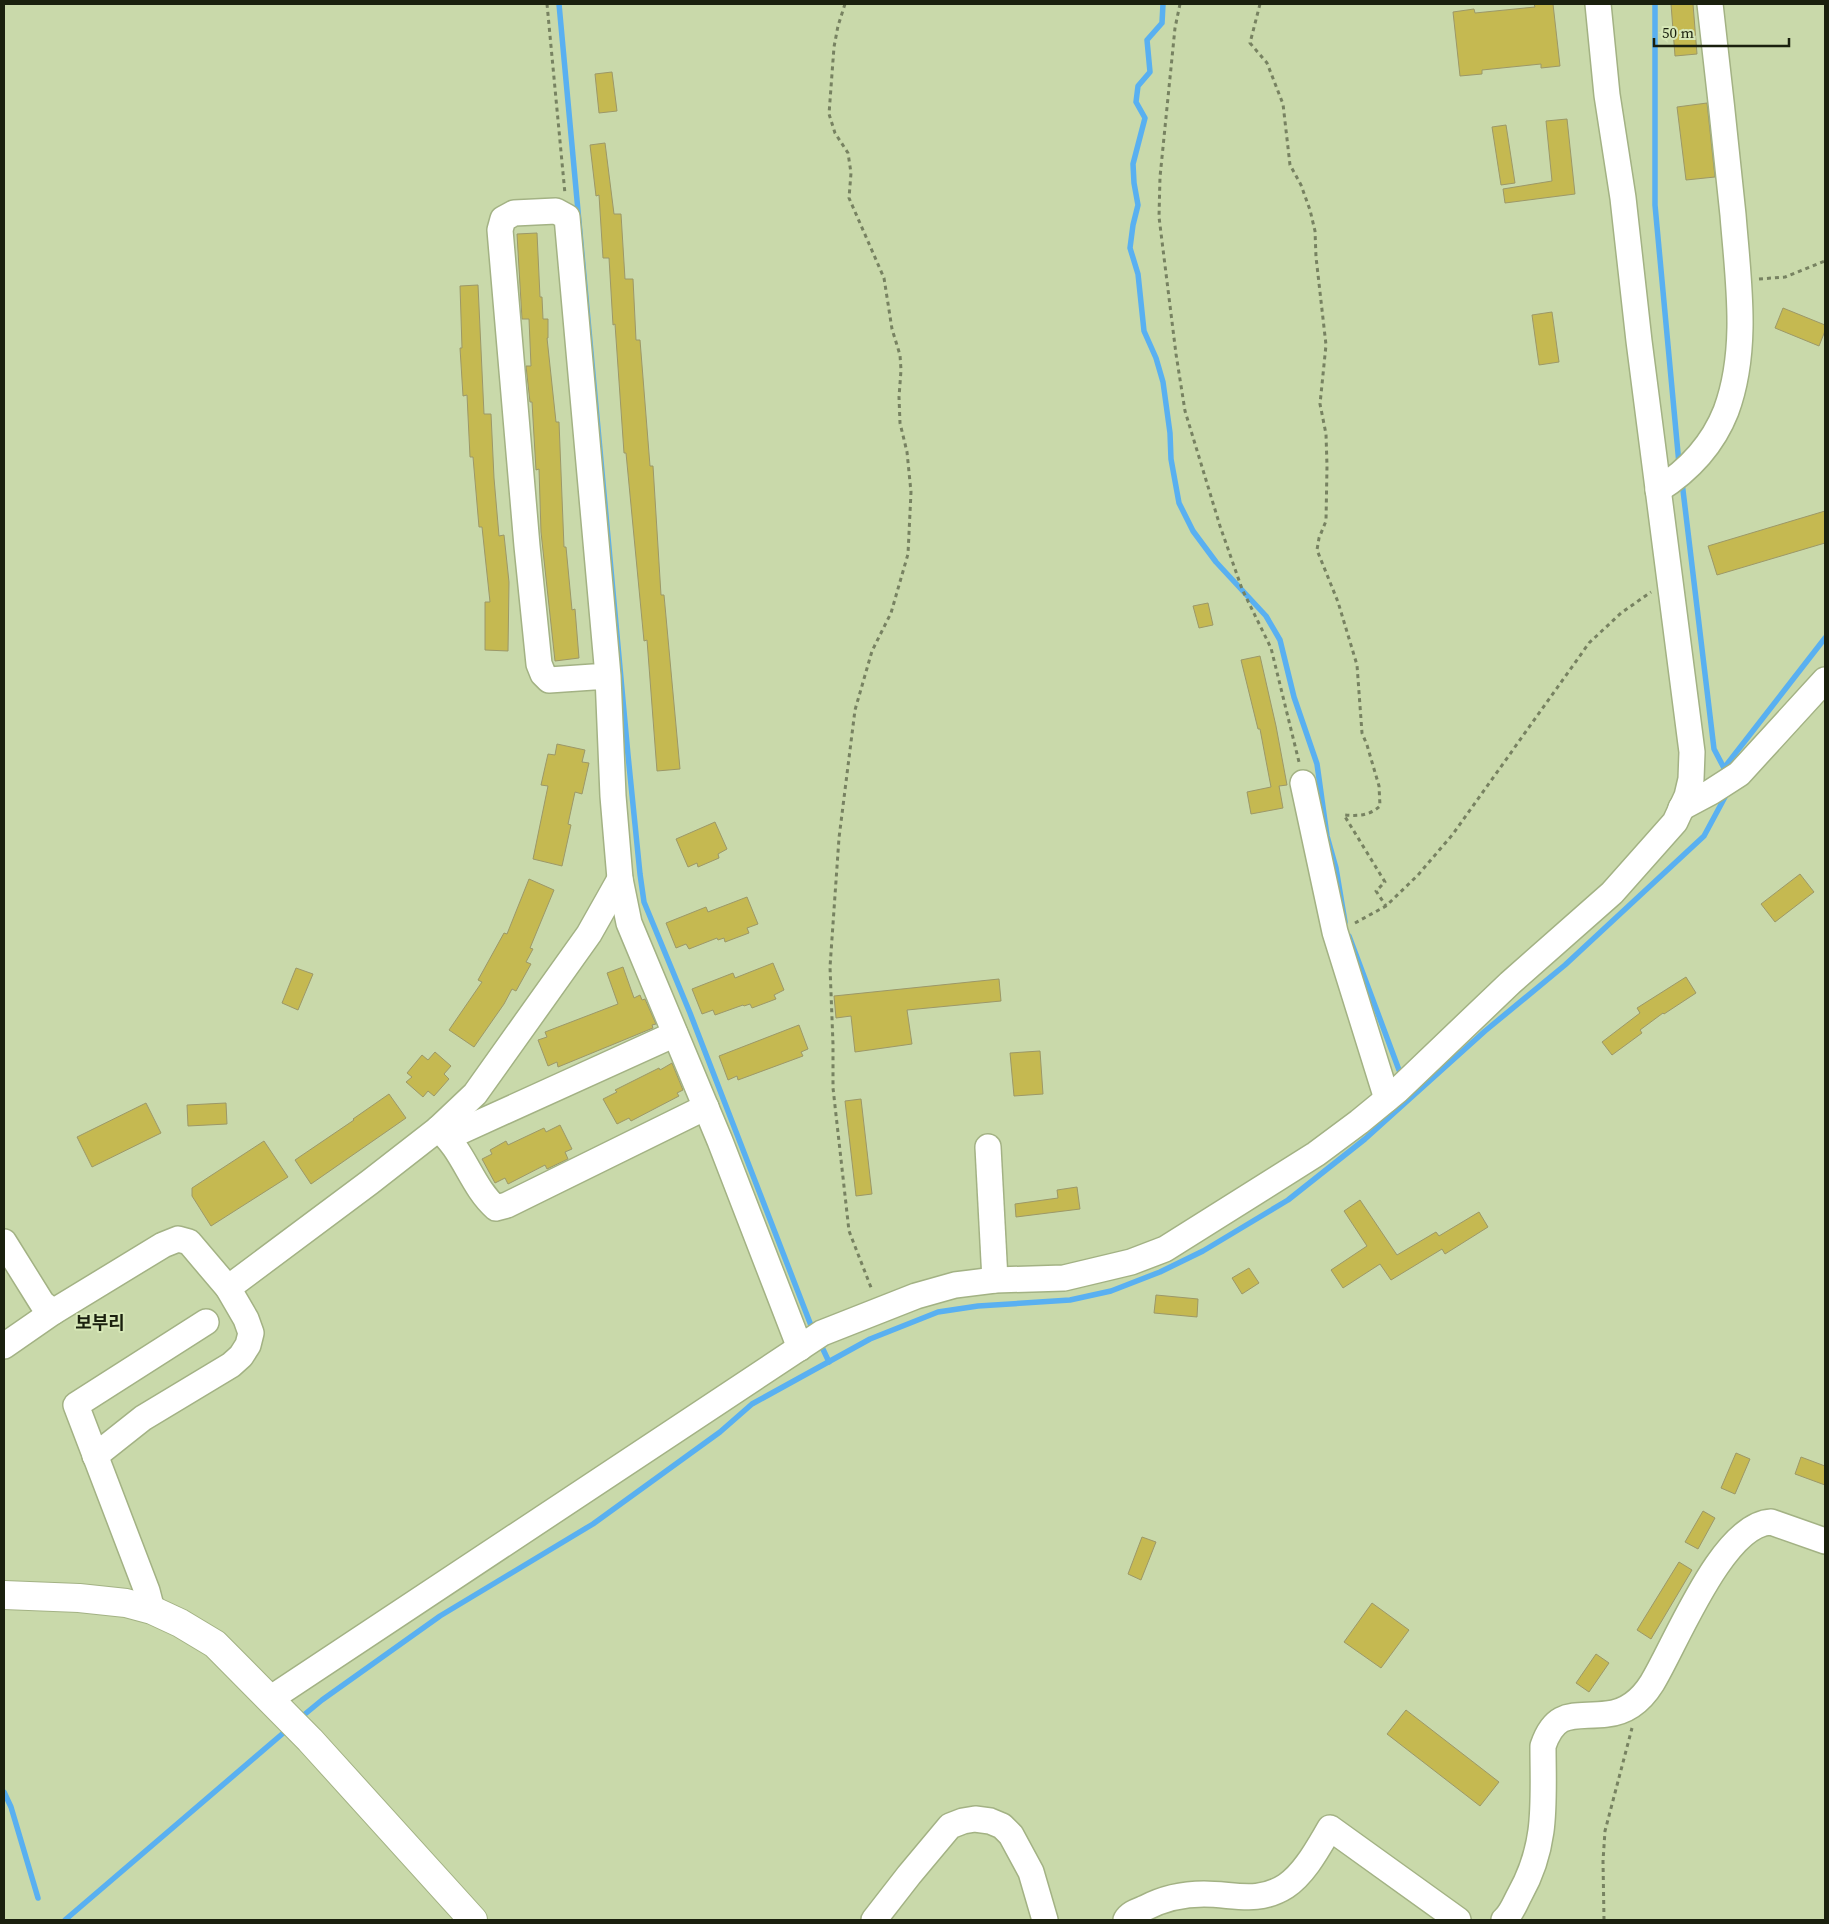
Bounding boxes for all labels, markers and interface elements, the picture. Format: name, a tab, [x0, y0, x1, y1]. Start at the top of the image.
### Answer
scale bar	[1654, 15, 1789, 47]
text: 50 m	[1662, 22, 1694, 43]
district label: 보부리	[75, 1310, 125, 1335]

